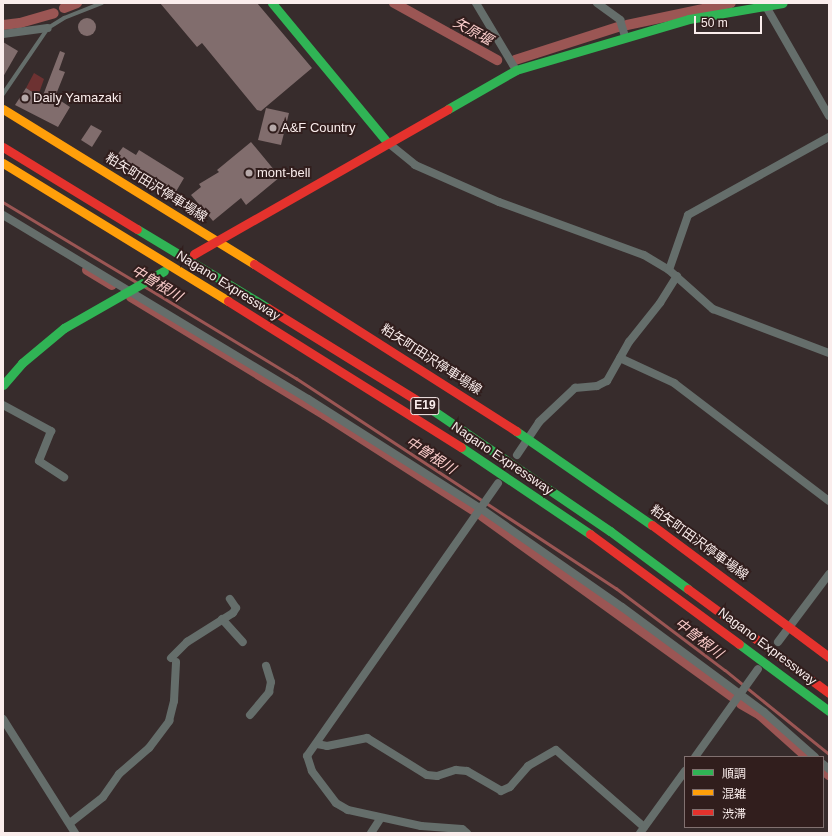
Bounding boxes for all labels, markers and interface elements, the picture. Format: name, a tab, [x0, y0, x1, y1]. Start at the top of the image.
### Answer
scale bar	[696, 8, 764, 34]
water label: 矢原堰	[451, 13, 495, 49]
text: 50 m	[701, 16, 728, 30]
place label: Daily Yamazaki	[33, 90, 122, 106]
marker: Daily Yamazaki	[20, 93, 30, 103]
place label: A&F Country	[281, 120, 355, 136]
marker: A&F Country	[268, 123, 278, 133]
street label: 粕矢町田沢停車場線	[102, 150, 210, 226]
place label: mont-bell	[257, 165, 310, 181]
marker: mont-bell	[244, 168, 254, 178]
street label: Nagano Expressway	[173, 248, 283, 324]
water label: 中曽根川	[129, 261, 185, 305]
street label: 粕矢町田沢停車場線	[378, 322, 484, 398]
road number: E19	[410, 396, 440, 416]
street label: Nagano Expressway	[448, 419, 556, 499]
water label: 中曽根川	[403, 433, 459, 477]
street label: 粕矢町田沢停車場線	[647, 502, 751, 584]
street label: Nagano Expressway	[715, 605, 819, 689]
water label: 中曽根川	[672, 614, 726, 662]
legend	[684, 756, 824, 828]
text: 順調	[722, 767, 746, 781]
text: 混雑	[722, 787, 746, 801]
text: 渋滞	[722, 807, 746, 821]

